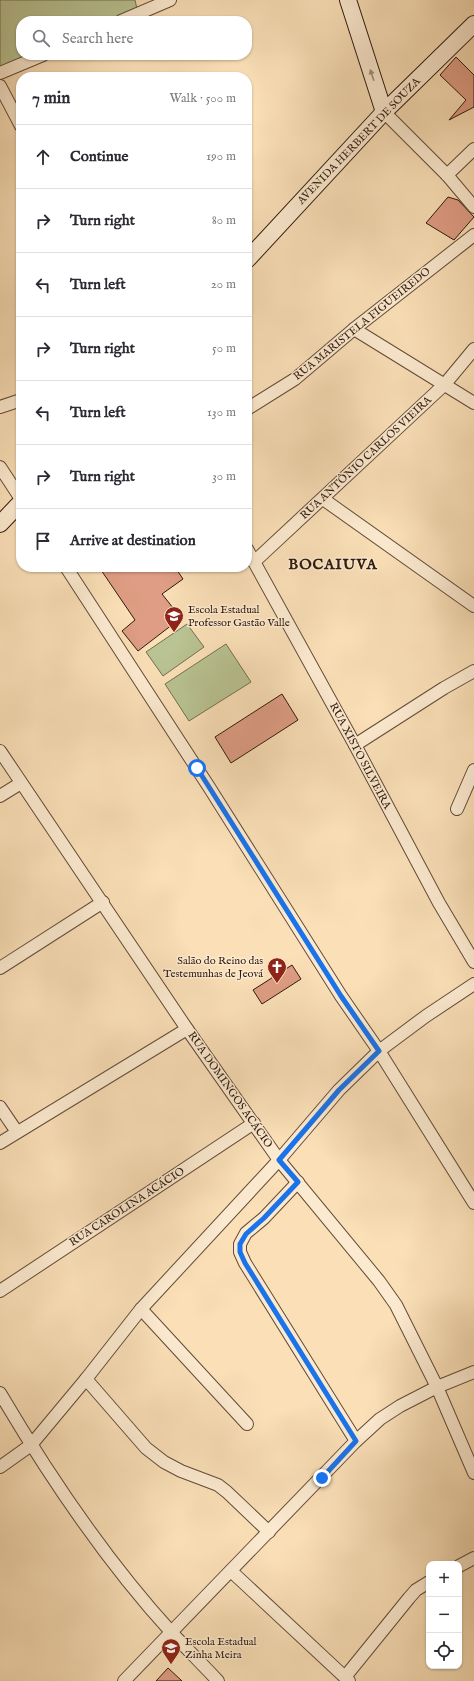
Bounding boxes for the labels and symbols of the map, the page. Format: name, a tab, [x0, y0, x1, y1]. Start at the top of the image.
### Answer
one-way arrow	[369, 69, 375, 81]
street label: AVENIDA HERBERT DE SOUZA	[294, 74, 424, 208]
street label: RUA MARISTELA FIGUEIREDO	[291, 264, 433, 384]
street label: RUA ANTÔNIO CARLOS VIEIRA	[297, 393, 435, 523]
district label: BOCAIUVA	[288, 555, 378, 574]
place label: Escola Estadual Professor Gastão Valle	[188, 603, 290, 630]
school or university icon: Escola Estadual Professor Gastão Valle	[163, 605, 185, 633]
street label: RUA XISTO SILVEIRA	[326, 700, 394, 812]
route start	[188, 759, 206, 777]
place label: Salão do Reino das Testemunhas de Jeová	[163, 954, 263, 981]
church icon: Salão do Reino das Testemunhas de Jeová	[266, 956, 288, 984]
street label: RUA DOMINGOS ACÁCIO	[184, 1029, 276, 1151]
street label: RUA CAROLINA ACÁCIO	[67, 1164, 187, 1250]
route end	[313, 1469, 331, 1487]
place label: Escola Estadual Zinha Meira	[185, 1635, 257, 1662]
school or university icon: Escola Estadual Zinha Meira	[160, 1637, 182, 1665]

